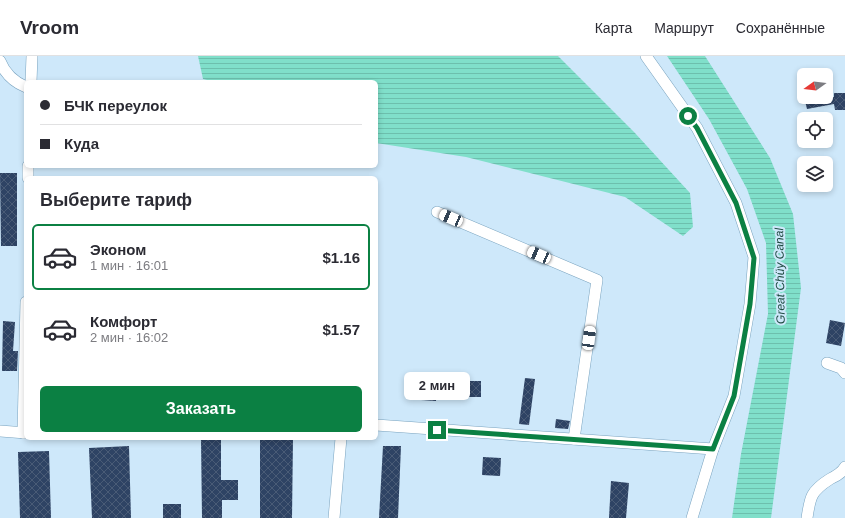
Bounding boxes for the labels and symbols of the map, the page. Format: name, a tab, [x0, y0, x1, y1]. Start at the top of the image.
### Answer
north arrow	[797, 68, 833, 104]
route start	[679, 107, 697, 125]
car	[438, 208, 464, 228]
water label: Great Chüy Canal	[772, 228, 788, 324]
car	[526, 245, 552, 265]
car	[581, 325, 597, 351]
callout: 2 мин	[404, 372, 470, 400]
route end	[428, 421, 446, 439]

